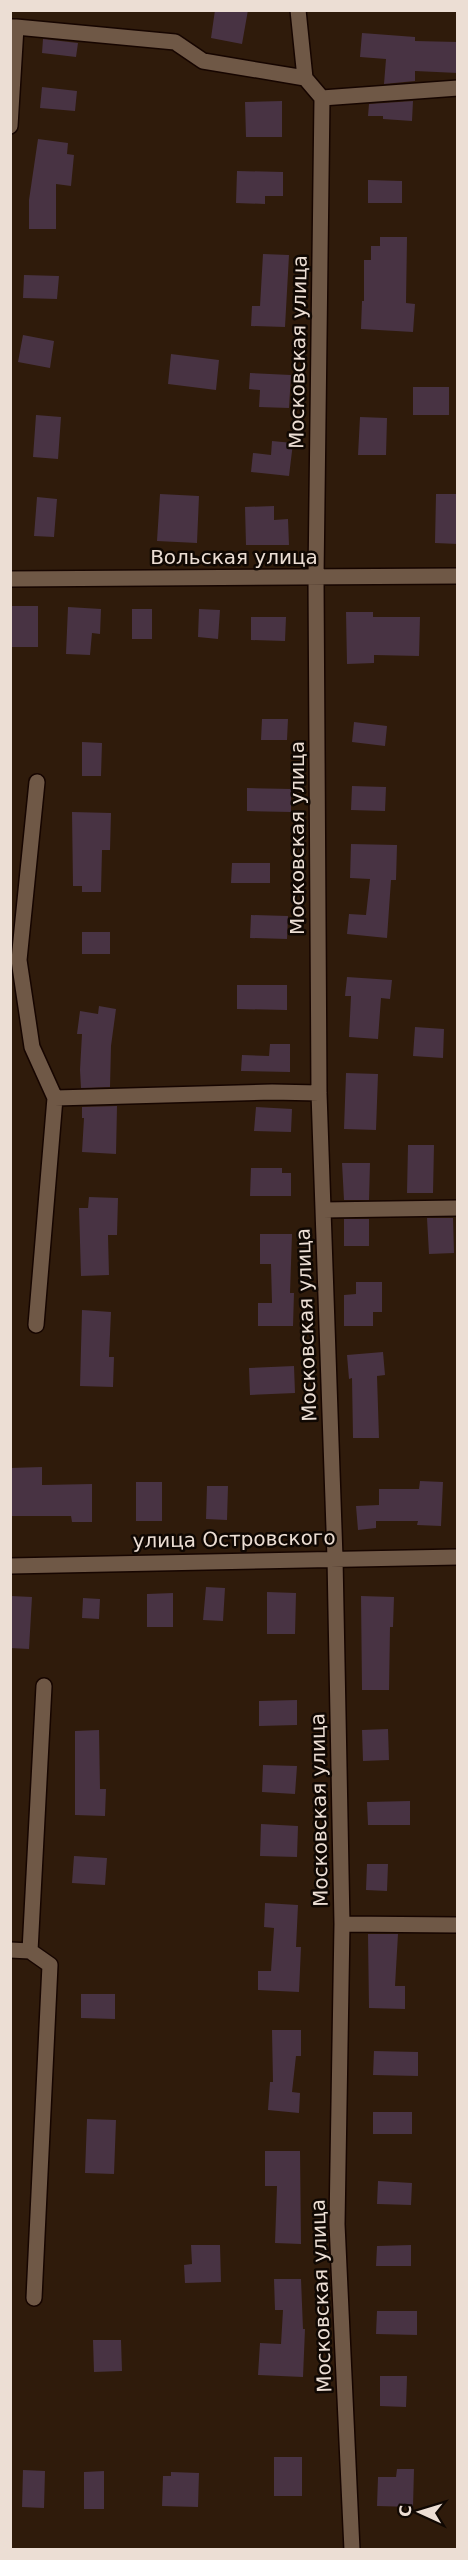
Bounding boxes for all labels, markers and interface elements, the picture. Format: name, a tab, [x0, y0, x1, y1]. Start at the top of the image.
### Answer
street label: Московская улица	[284, 255, 312, 449]
street label: Вольская улица	[150, 545, 318, 569]
street label: Московская улица	[285, 741, 309, 935]
street label: Московская улица	[291, 1228, 321, 1422]
street label: улица Островского	[132, 1525, 336, 1553]
street label: Московская улица	[305, 1713, 333, 1907]
street label: Московская улица	[306, 2199, 336, 2393]
north arrow	[390, 2482, 450, 2542]
text: С	[396, 2504, 415, 2518]

